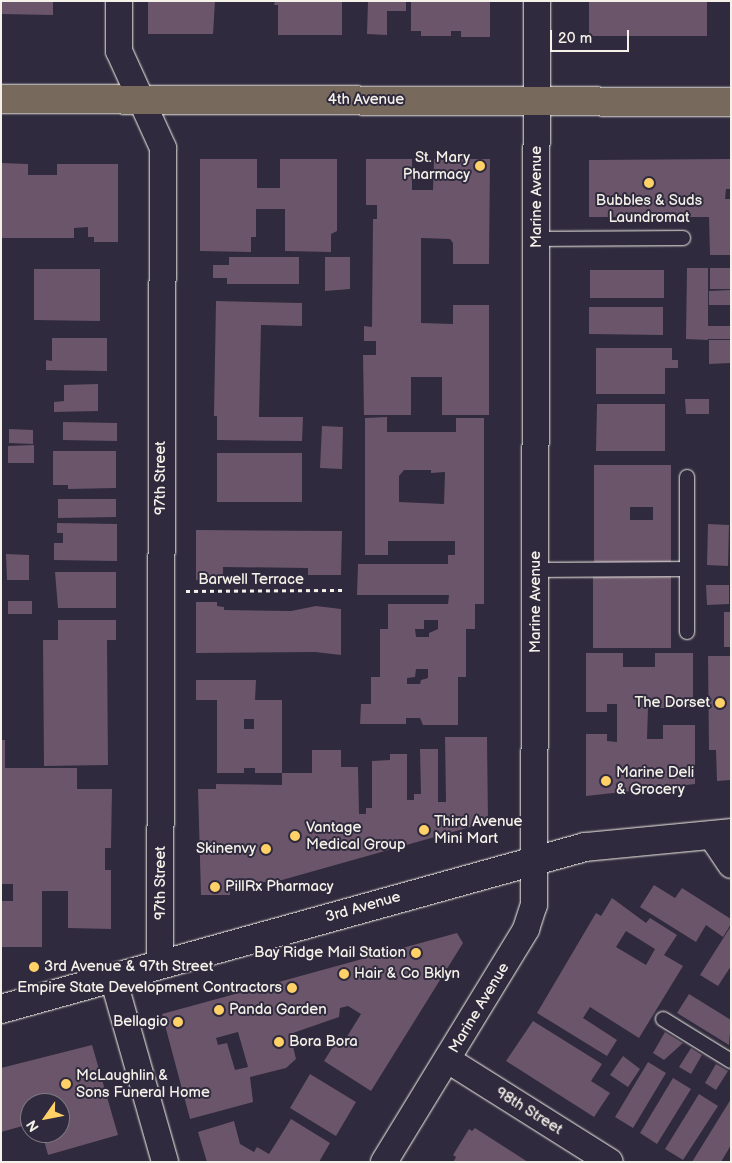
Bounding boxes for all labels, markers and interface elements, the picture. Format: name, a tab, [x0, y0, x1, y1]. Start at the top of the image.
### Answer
scale bar	[552, 20, 631, 52]
text: 20 m	[558, 29, 592, 48]
street label: 4th Avenue	[328, 91, 404, 109]
street label: Marine Avenue	[528, 146, 546, 248]
place label: St. Mary Pharmacy	[403, 148, 470, 183]
marker: St. Mary Pharmacy	[474, 160, 486, 172]
marker: Bubbles & Suds Laundromat	[643, 177, 655, 189]
place label: Bubbles & Suds Laundromat	[596, 191, 702, 226]
street label: 97th Street	[152, 441, 170, 515]
street label: Marine Avenue	[527, 551, 545, 653]
street label: Barwell Terrace	[198, 571, 304, 589]
place label: The Dorset	[635, 694, 710, 712]
marker: The Dorset	[714, 697, 726, 709]
place label: Marine Deli & Grocery	[616, 763, 694, 798]
marker: Marine Deli & Grocery	[600, 775, 612, 787]
place label: Third Avenue Mini Mart	[434, 812, 523, 847]
place label: Vantage Medical Group	[306, 818, 406, 853]
marker: Third Avenue Mini Mart	[418, 824, 430, 836]
marker: Vantage Medical Group	[288, 829, 302, 843]
place label: Skinenvy	[196, 840, 256, 858]
marker: Skinenvy	[260, 843, 272, 855]
street label: 97th Street	[152, 846, 170, 920]
place label: PillRx Pharmacy	[225, 878, 334, 896]
marker: PillRx Pharmacy	[209, 881, 221, 893]
street label: 3rd Avenue	[323, 888, 403, 926]
place label: Bay Ridge Mail Station	[253, 944, 406, 962]
marker: Bay Ridge Mail Station	[410, 947, 422, 959]
place label: 3rd Avenue & 97th Street	[44, 958, 214, 976]
street label: Marine Avenue	[445, 960, 513, 1056]
marker: 3rd Avenue & 97th Street	[28, 961, 40, 973]
place label: Hair & Co Bklyn	[354, 965, 460, 983]
marker: Hair & Co Bklyn	[338, 968, 350, 980]
place label: Empire State Development Contractors	[17, 979, 282, 997]
marker: Empire State Development Contractors	[286, 982, 298, 994]
place label: Panda Garden	[229, 1001, 327, 1019]
marker: Panda Garden	[213, 1004, 225, 1016]
place label: Bellagio	[113, 1013, 168, 1031]
marker: Bellagio	[172, 1016, 184, 1028]
place label: Bora Bora	[289, 1033, 358, 1051]
marker: Bora Bora	[273, 1036, 285, 1048]
place label: McLaughlin & Sons Funeral Home	[76, 1066, 210, 1101]
marker: McLaughlin & Sons Funeral Home	[60, 1078, 72, 1090]
street label: 98th Street	[492, 1083, 566, 1139]
north arrow	[20, 1093, 70, 1143]
text: N	[23, 1117, 43, 1135]

